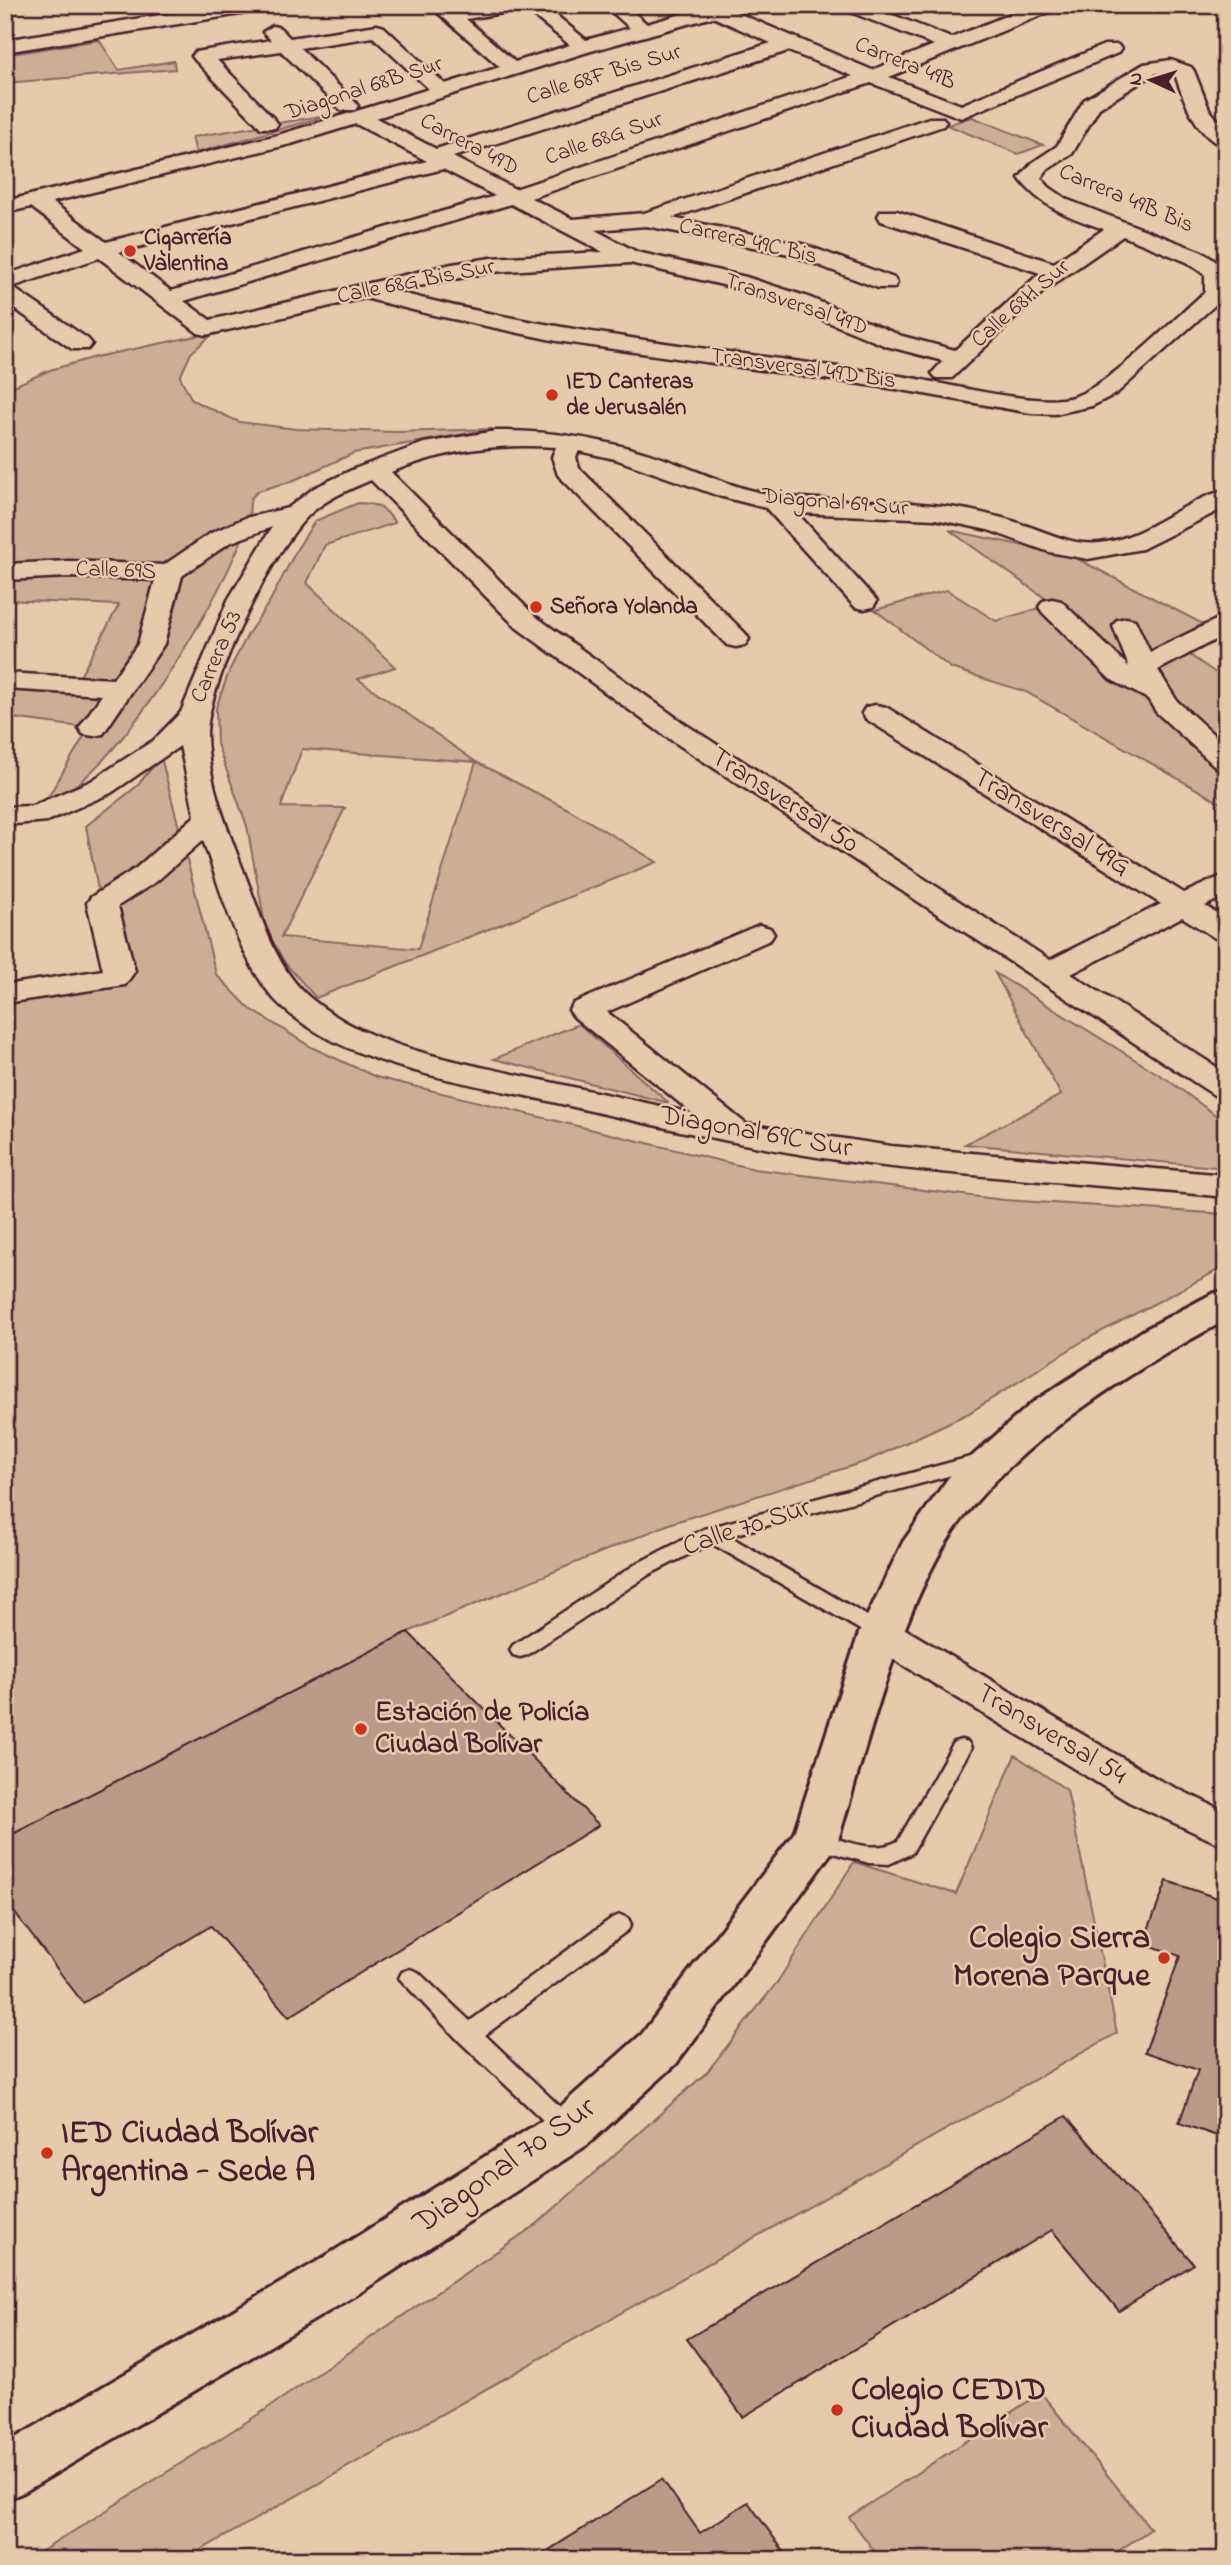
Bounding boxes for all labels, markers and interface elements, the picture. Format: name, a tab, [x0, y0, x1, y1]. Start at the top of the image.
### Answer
street label: Carrera 49B	[849, 29, 961, 99]
street label: Calle 68F Bis Sur	[523, 36, 686, 114]
north arrow	[1116, 46, 1186, 116]
street label: Diagonal 68B Sur	[280, 48, 448, 131]
text: N	[1123, 71, 1150, 86]
street label: Calle 68G Sur	[541, 103, 668, 175]
street label: Carrera 49D	[413, 105, 525, 185]
street label: Carrera 49B Bis	[1053, 156, 1199, 242]
street label: Carrera 49C Bis	[676, 210, 820, 274]
place label: Cigarrería Valentina	[143, 222, 232, 281]
marker: Cigarrería Valentina	[122, 243, 138, 259]
street label: Calle 68G Bis Sur	[334, 250, 498, 313]
street label: Calle 68H Sur	[964, 251, 1078, 356]
street label: Transversal 49D	[720, 265, 872, 345]
street label: Transversal 49D Bis	[708, 340, 898, 398]
place label: IED Canteras de Jerusalén	[566, 366, 694, 425]
marker: IED Canteras de Jerusalén	[544, 387, 560, 403]
street label: Diagonal 69 Sur	[759, 480, 910, 527]
street label: Calle 69S	[75, 553, 157, 589]
place label: Señora Yolanda	[550, 591, 698, 624]
marker: Señora Yolanda	[528, 599, 544, 615]
street label: Carrera 53	[183, 606, 251, 708]
street label: Transversal 50	[702, 738, 866, 864]
street label: Transversal 49G	[964, 758, 1138, 888]
street label: Diagonal 69C Sur	[656, 1096, 855, 1170]
street label: Calle 70 Sur	[678, 1488, 817, 1568]
street label: Transversal 54	[968, 1674, 1135, 1796]
place label: Estación de Policía Ciudad Bolívar	[375, 1693, 589, 1766]
marker: Estación de Policía Ciudad Bolívar	[353, 1721, 369, 1737]
place label: Colegio Sierra Morena Parque	[953, 1915, 1151, 2001]
marker: Colegio Sierra Morena Parque	[1156, 1950, 1172, 1966]
street label: Diagonal 70 Sur	[403, 2084, 607, 2248]
place label: IED Ciudad Bolívar Argentina - Sede A	[61, 2110, 319, 2197]
marker: IED Ciudad Bolívar Argentina - Sede A	[39, 2145, 55, 2161]
place label: Colegio CEDID Ciudad Bolívar	[851, 2367, 1048, 2453]
marker: Colegio CEDID Ciudad Bolívar	[829, 2402, 845, 2418]

